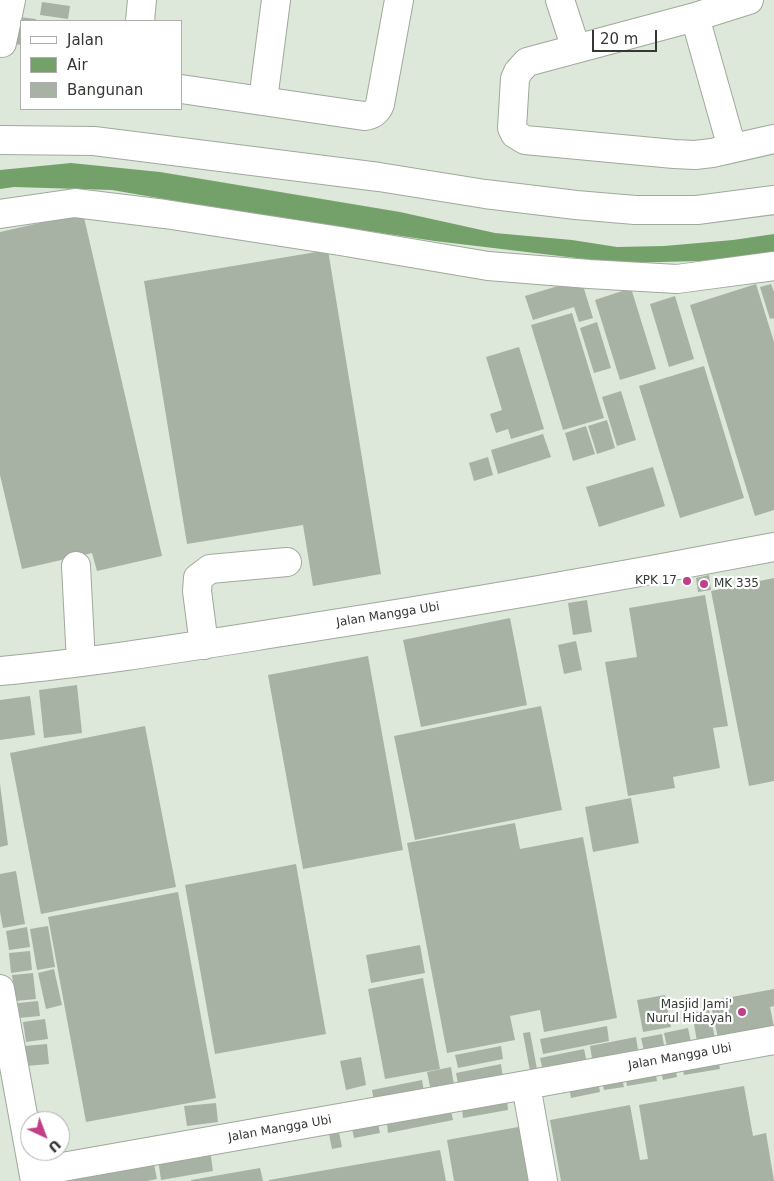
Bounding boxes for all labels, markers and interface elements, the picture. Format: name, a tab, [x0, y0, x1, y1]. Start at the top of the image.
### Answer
legend	[20, 20, 182, 110]
scale bar	[594, 20, 659, 52]
text: 20 m	[600, 30, 638, 48]
text: Jalan	[67, 31, 103, 49]
text: Air	[67, 56, 88, 74]
text: Bangunan	[67, 81, 143, 99]
place label: KPK 17	[635, 574, 677, 588]
marker: KPK 17	[681, 575, 693, 587]
place label: MK 335	[714, 577, 759, 591]
marker: MK 335	[698, 578, 710, 590]
street label: Jalan Mangga Ubi	[335, 600, 441, 630]
place label: Masjid Jami' Nurul Hidayah	[646, 998, 732, 1026]
marker: Masjid Jami' Nurul Hidayah	[736, 1006, 748, 1018]
street label: Jalan Mangga Ubi	[627, 1041, 733, 1073]
north arrow	[20, 1111, 70, 1161]
street label: Jalan Mangga Ubi	[227, 1113, 333, 1145]
text: U	[45, 1137, 64, 1156]

